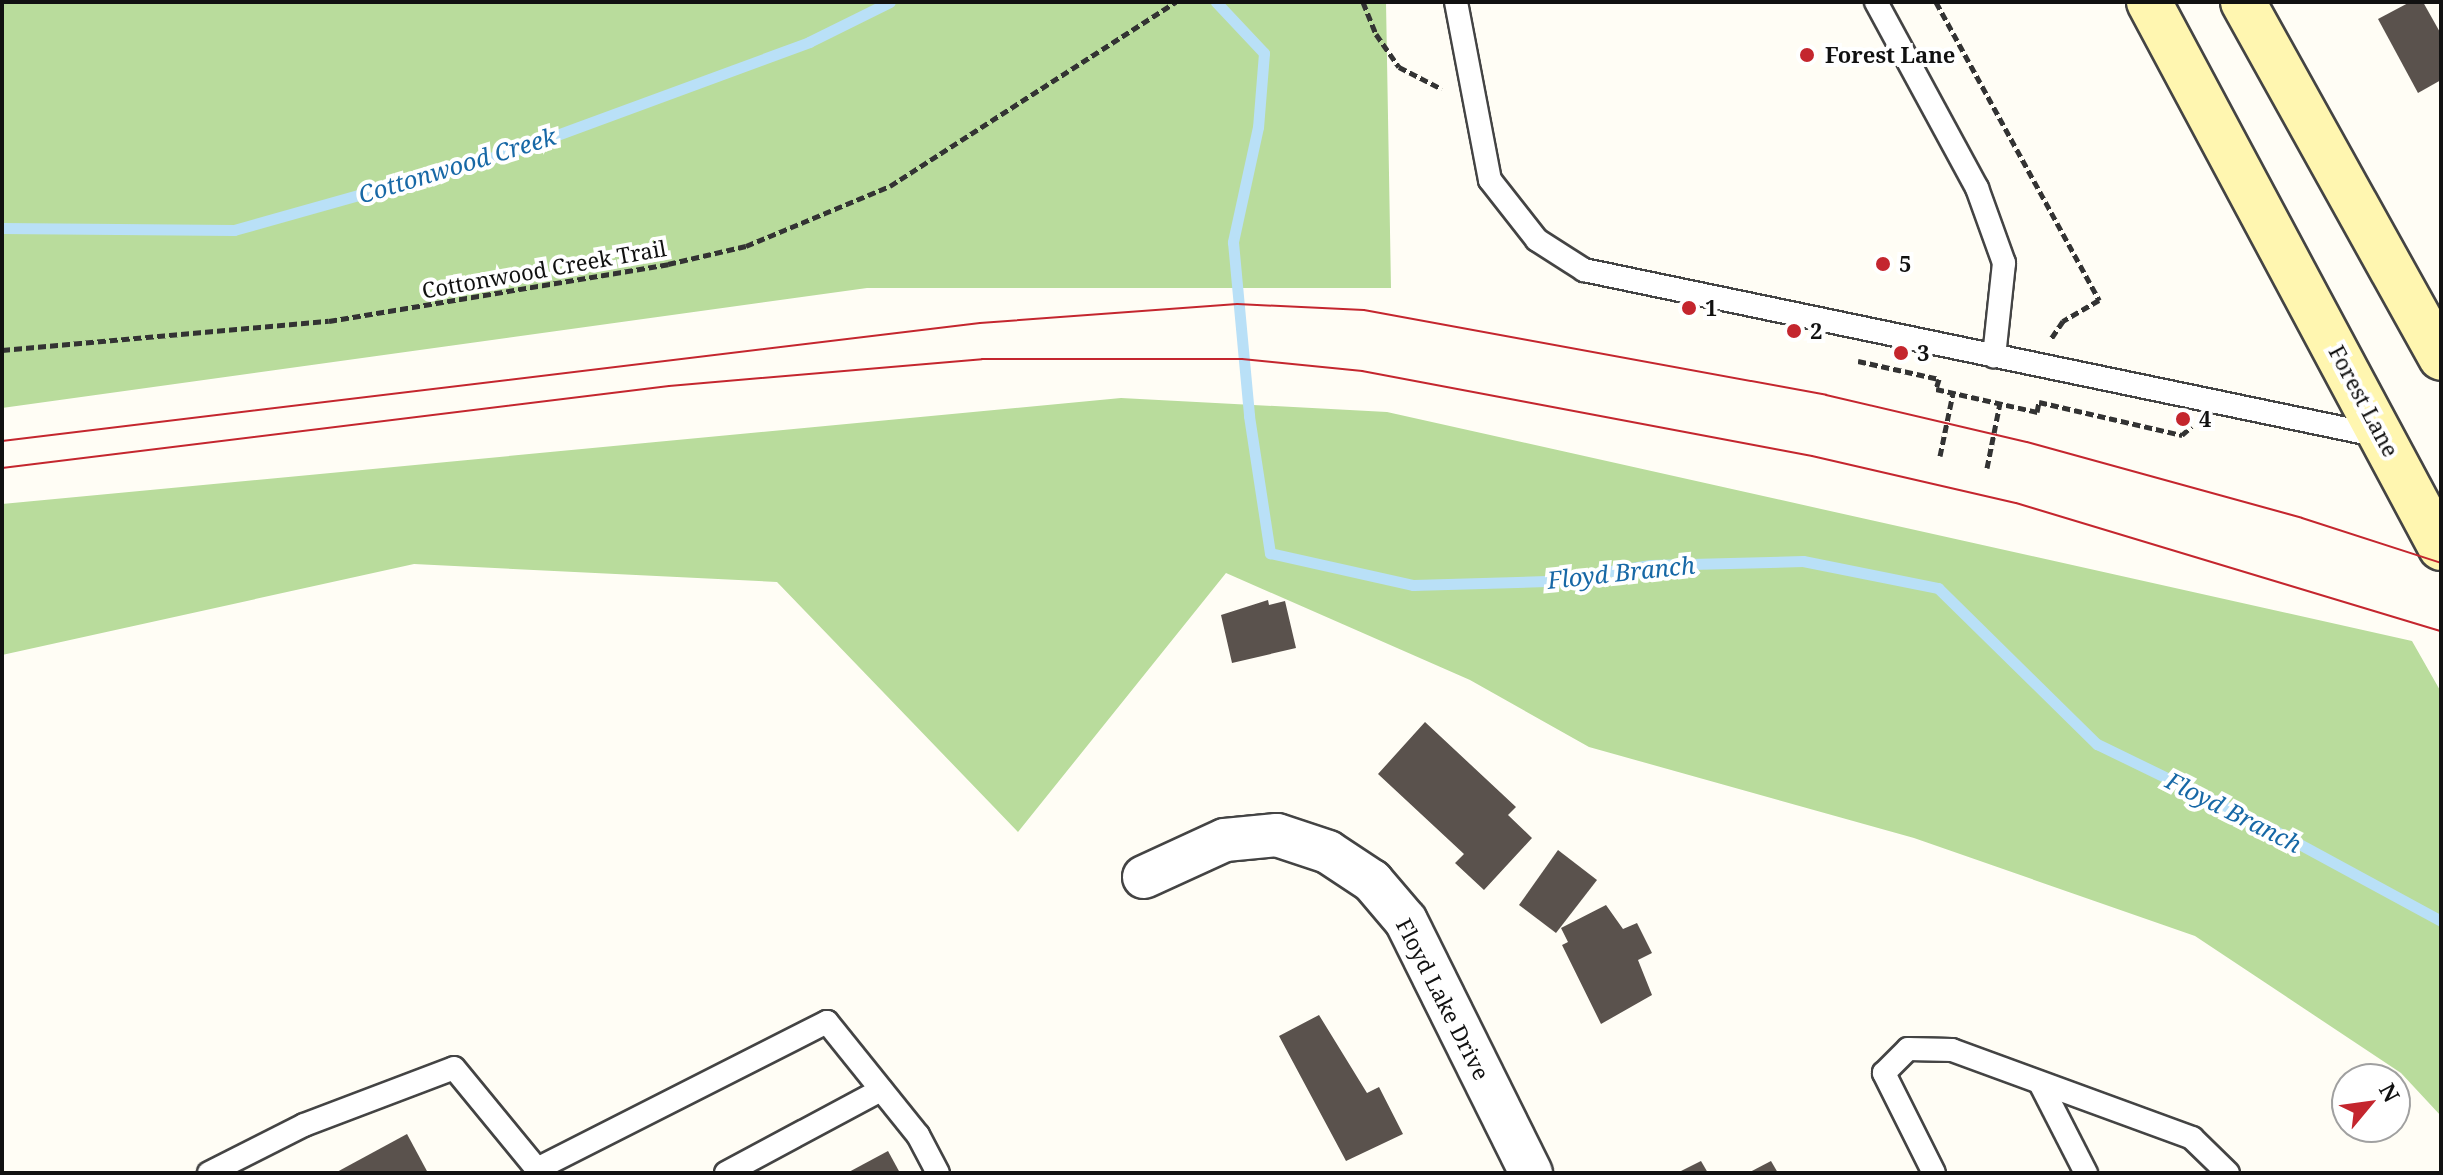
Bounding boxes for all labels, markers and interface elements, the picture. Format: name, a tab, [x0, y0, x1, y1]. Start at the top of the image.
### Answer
place label: Forest Lane	[1825, 42, 1955, 68]
marker: Forest Lane	[1796, 44, 1818, 66]
water label: Cottonwood Creek	[355, 121, 559, 209]
street label: Cottonwood Creek Trail	[420, 234, 668, 304]
place label: 5	[1899, 251, 1911, 277]
marker: 5	[1874, 255, 1892, 273]
place label: 1	[1705, 295, 1717, 321]
marker: 1	[1680, 299, 1698, 317]
place label: 2	[1810, 318, 1822, 344]
marker: 2	[1785, 322, 1803, 340]
place label: 3	[1917, 340, 1929, 366]
street label: Forest Lane	[2324, 341, 2404, 461]
marker: 3	[1892, 344, 1910, 362]
place label: 4	[2199, 406, 2211, 432]
marker: 4	[2174, 410, 2192, 428]
water label: Floyd Branch	[1546, 550, 1696, 594]
water label: Floyd Branch	[2161, 765, 2307, 859]
street label: Floyd Lake Drive	[1391, 914, 1495, 1084]
north arrow	[2331, 1063, 2411, 1143]
text: N	[2373, 1077, 2408, 1107]

